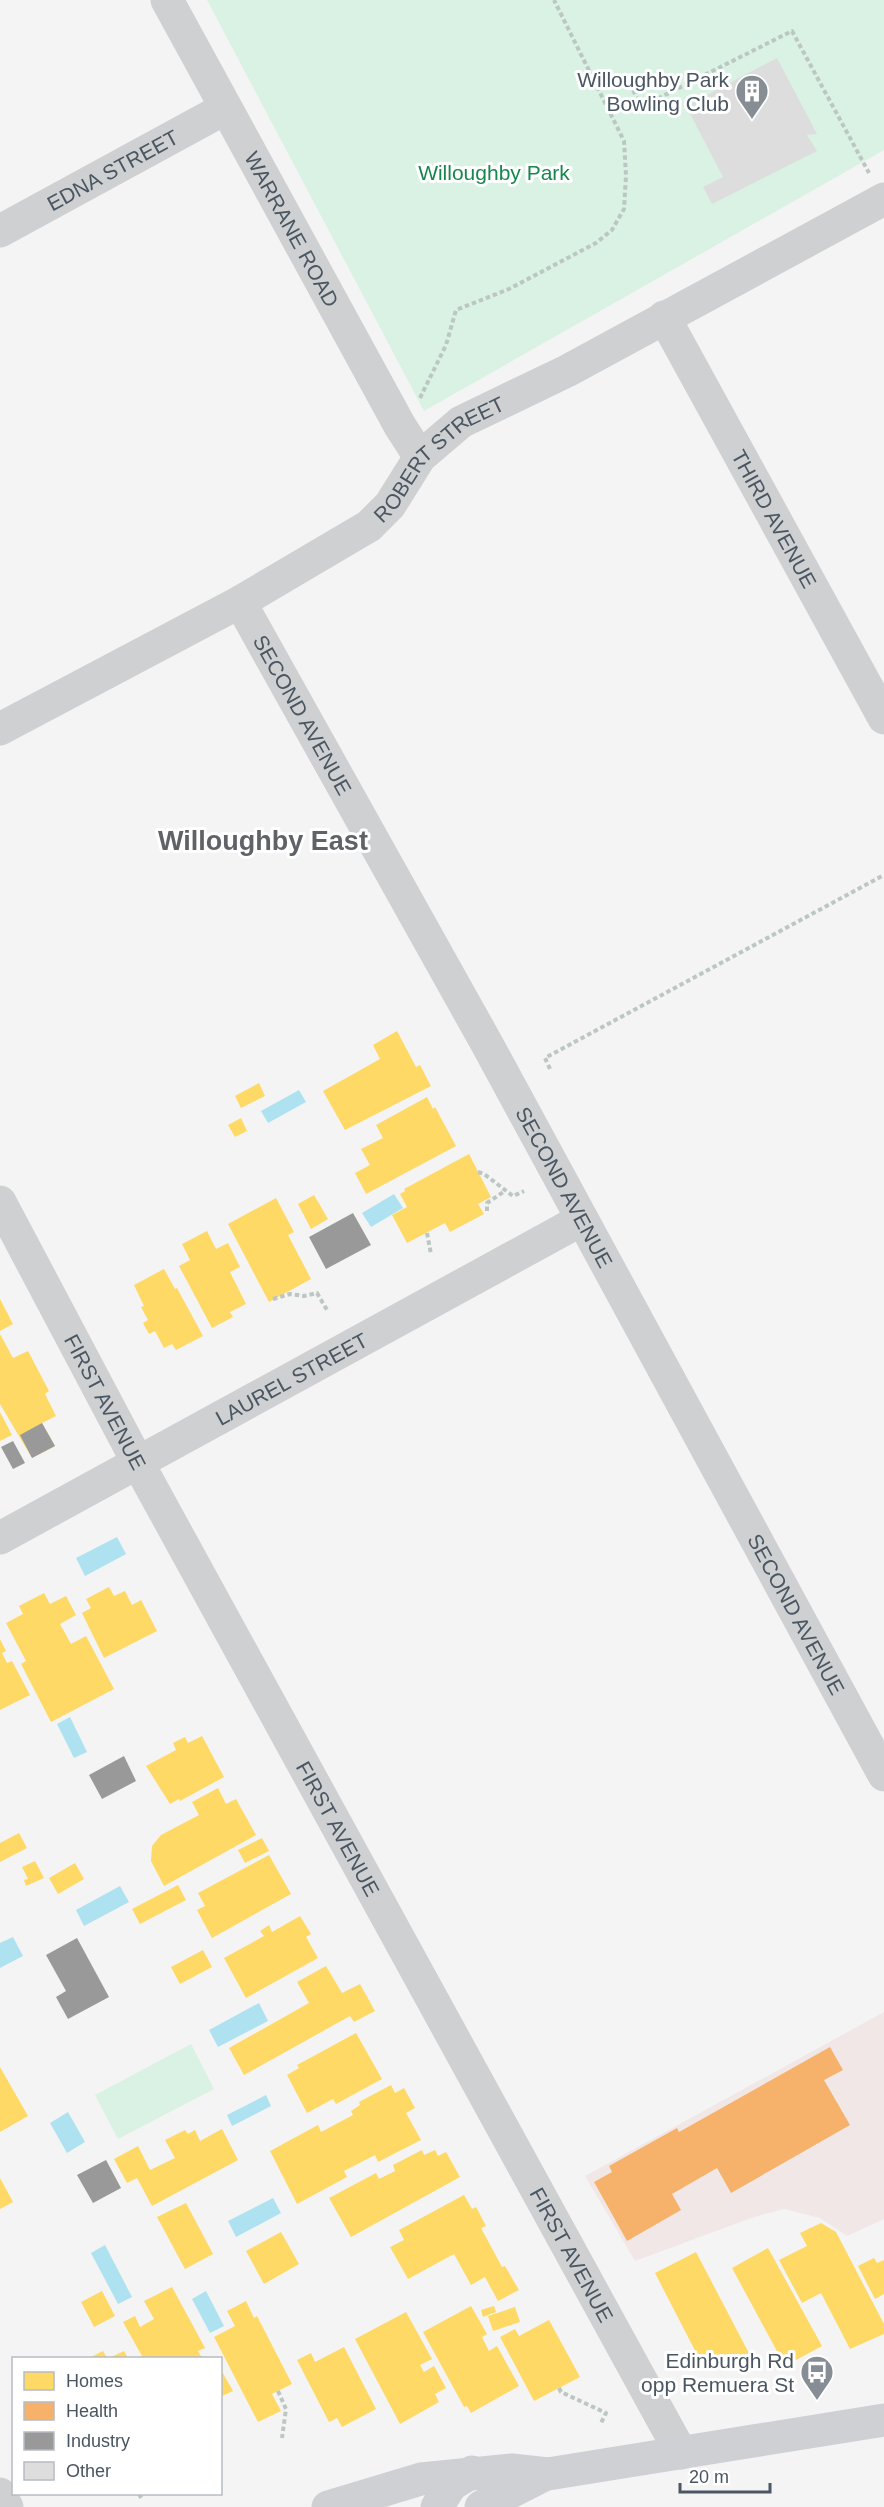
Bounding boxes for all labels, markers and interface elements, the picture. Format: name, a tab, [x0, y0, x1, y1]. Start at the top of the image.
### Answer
place label: Willoughby Park Bowling Club	[577, 68, 729, 115]
building icon: Willoughby Park Bowling Club	[734, 73, 770, 120]
street label: EDNA STREET	[43, 125, 182, 215]
street label: WARRANE ROAD	[241, 148, 344, 310]
park label: Willoughby Park	[418, 161, 570, 184]
street label: ROBERT STREET	[369, 391, 508, 526]
street label: THIRD AVENUE	[728, 446, 822, 592]
street label: SECOND AVENUE	[249, 631, 357, 799]
district label: Willoughby East	[158, 826, 368, 856]
street label: SECOND AVENUE	[512, 1103, 618, 1271]
street label: LAUREL STREET	[211, 1328, 371, 1429]
street label: FIRST AVENUE	[61, 1330, 151, 1473]
street label: SECOND AVENUE	[744, 1530, 849, 1698]
street label: FIRST AVENUE	[292, 1757, 385, 1900]
street label: FIRST AVENUE	[526, 2183, 618, 2326]
place label: Edinburgh Rd opp Remuera St	[641, 2349, 794, 2396]
bus stop icon: Edinburgh Rd opp Remuera St	[799, 2354, 835, 2401]
legend	[12, 2357, 222, 2495]
text: Homes	[66, 2371, 123, 2391]
text: Health	[66, 2401, 118, 2421]
text: Industry	[66, 2431, 130, 2451]
scale bar	[680, 2456, 770, 2494]
text: Other	[66, 2461, 111, 2481]
text: 20 m	[689, 2467, 729, 2487]

